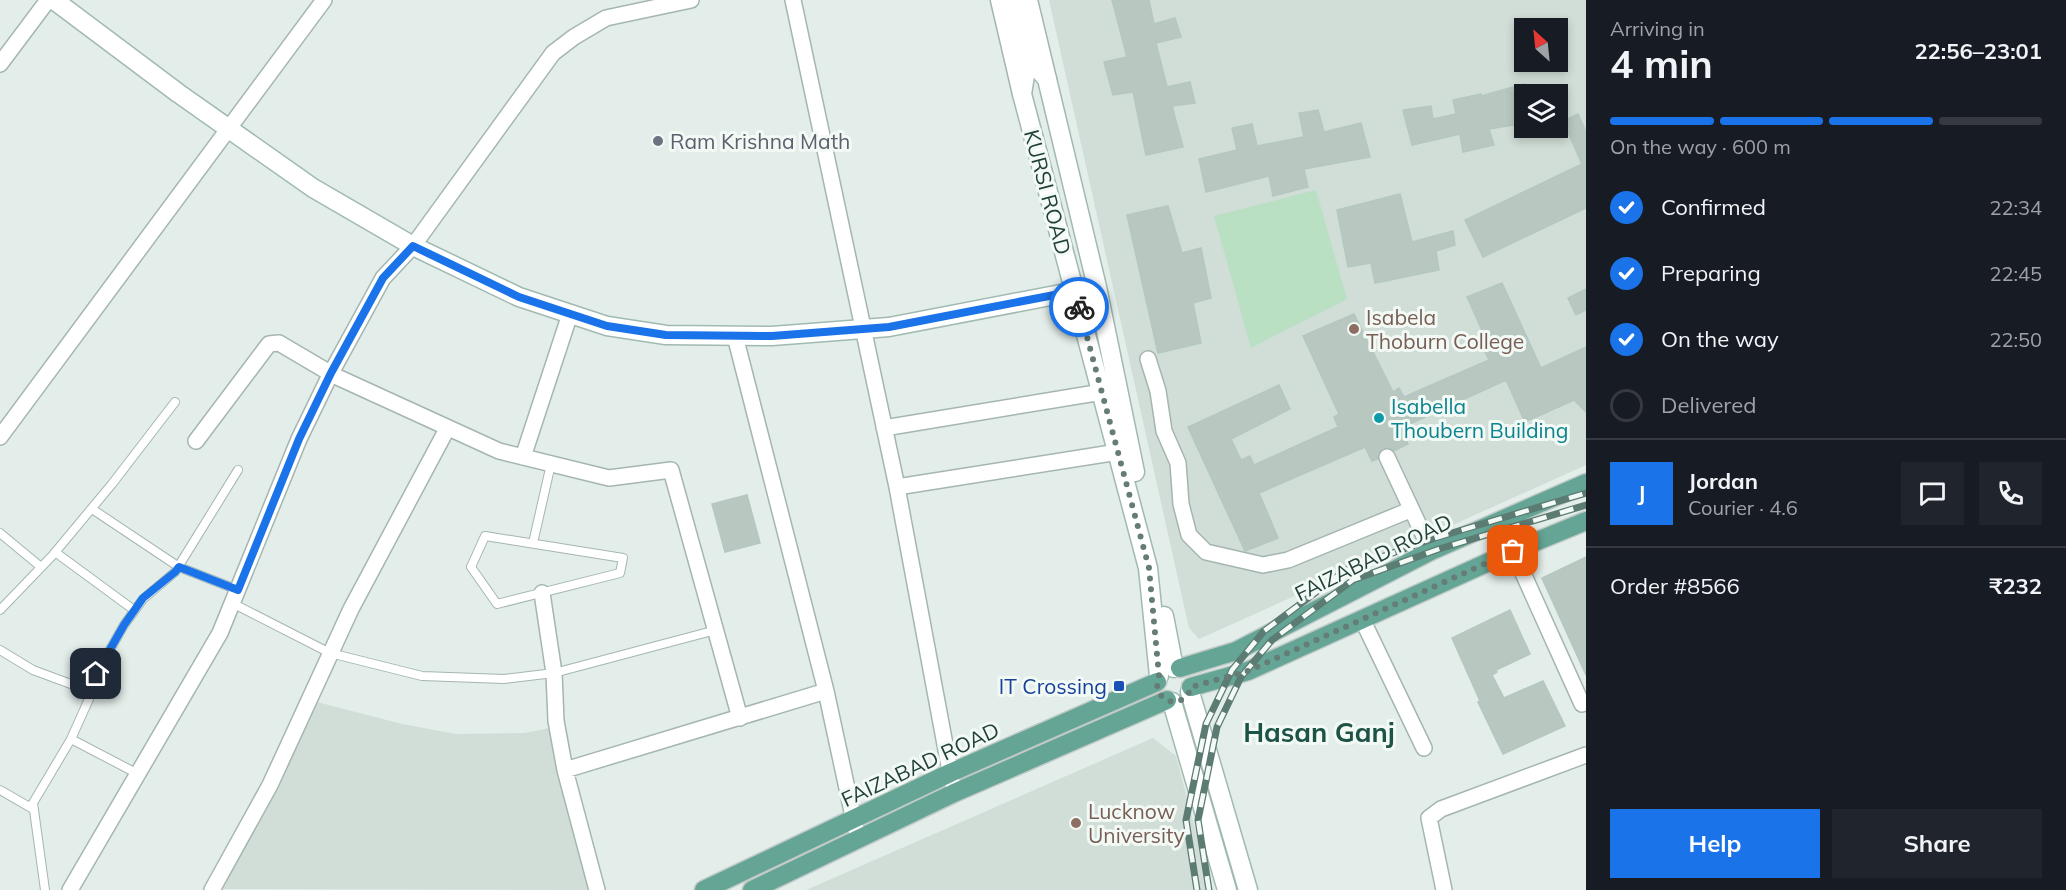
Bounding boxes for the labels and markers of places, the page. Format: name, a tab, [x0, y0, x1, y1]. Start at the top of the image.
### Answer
place label: Ram Krishna Math	[670, 128, 850, 154]
marker: Ram Krishna Math	[651, 134, 665, 148]
place label: Isabela Thoburn College	[1366, 304, 1524, 354]
marker: Isabela Thoburn College	[1347, 322, 1361, 336]
place label: Isabella Thoubern Building	[1391, 393, 1569, 443]
marker: Isabella Thoubern Building	[1372, 411, 1386, 425]
pin	[1487, 525, 1538, 576]
pin	[70, 648, 121, 699]
place label: IT Crossing	[999, 673, 1107, 699]
marker: IT Crossing	[1112, 679, 1126, 693]
place label: Lucknow University	[1088, 798, 1185, 848]
marker: Lucknow University	[1069, 816, 1083, 830]

